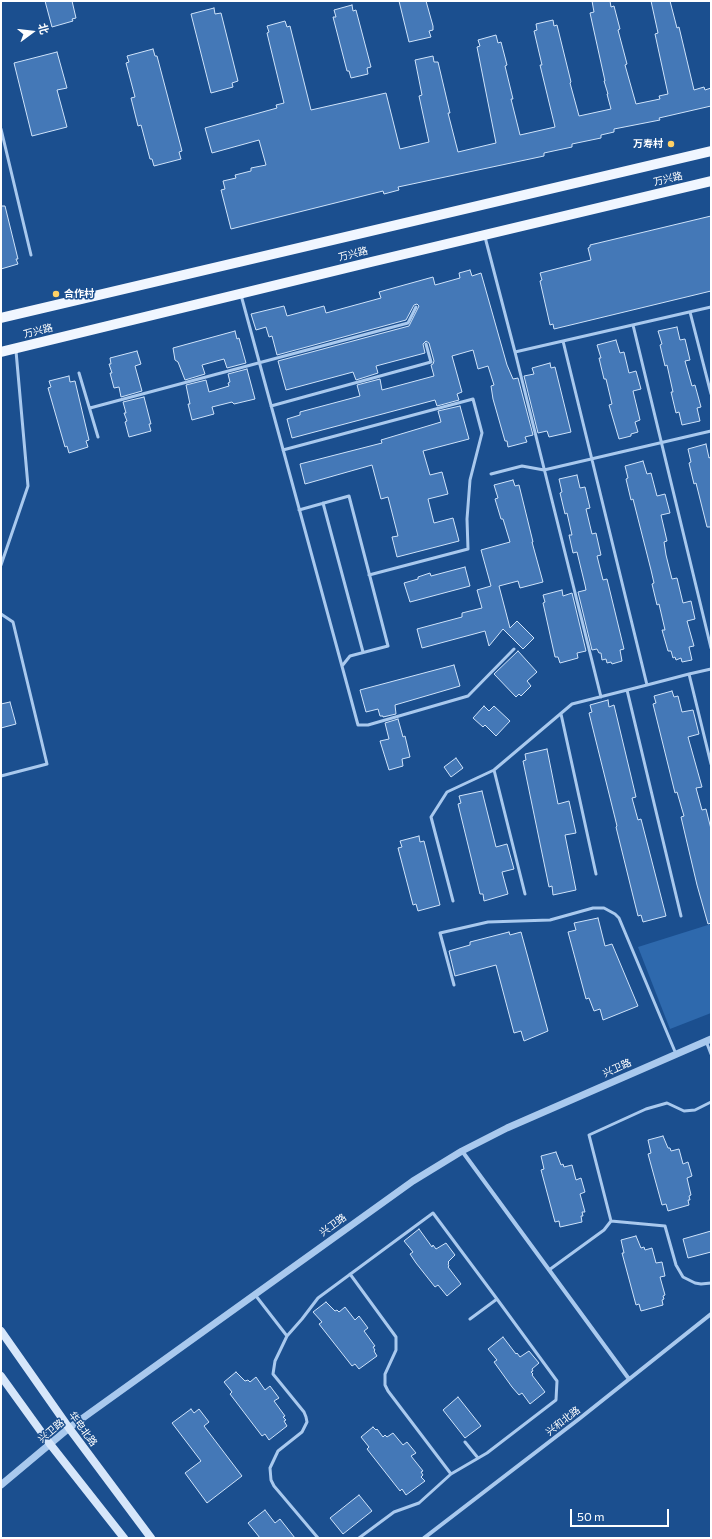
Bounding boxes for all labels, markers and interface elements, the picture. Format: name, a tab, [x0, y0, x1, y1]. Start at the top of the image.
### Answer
north arrow	[12, 12, 52, 52]
text: 北	[36, 22, 52, 36]
place label: 万寿村	[633, 138, 663, 150]
marker: 万寿村	[666, 139, 676, 149]
street label: 万兴路	[652, 170, 684, 188]
street label: 万兴路	[337, 245, 369, 263]
place label: 合作村	[64, 288, 94, 300]
marker: 合作村	[51, 289, 61, 299]
street label: 万兴路	[22, 322, 54, 340]
street label: 兴卫路	[601, 1056, 633, 1080]
street label: 兴卫路	[317, 1211, 349, 1239]
street label: 兴和北路	[544, 1404, 582, 1438]
street label: 华电北路	[66, 1409, 100, 1449]
street label: 兴卫路	[36, 1417, 66, 1445]
scale bar	[572, 1501, 671, 1527]
text: 50 m	[577, 1509, 605, 1523]

